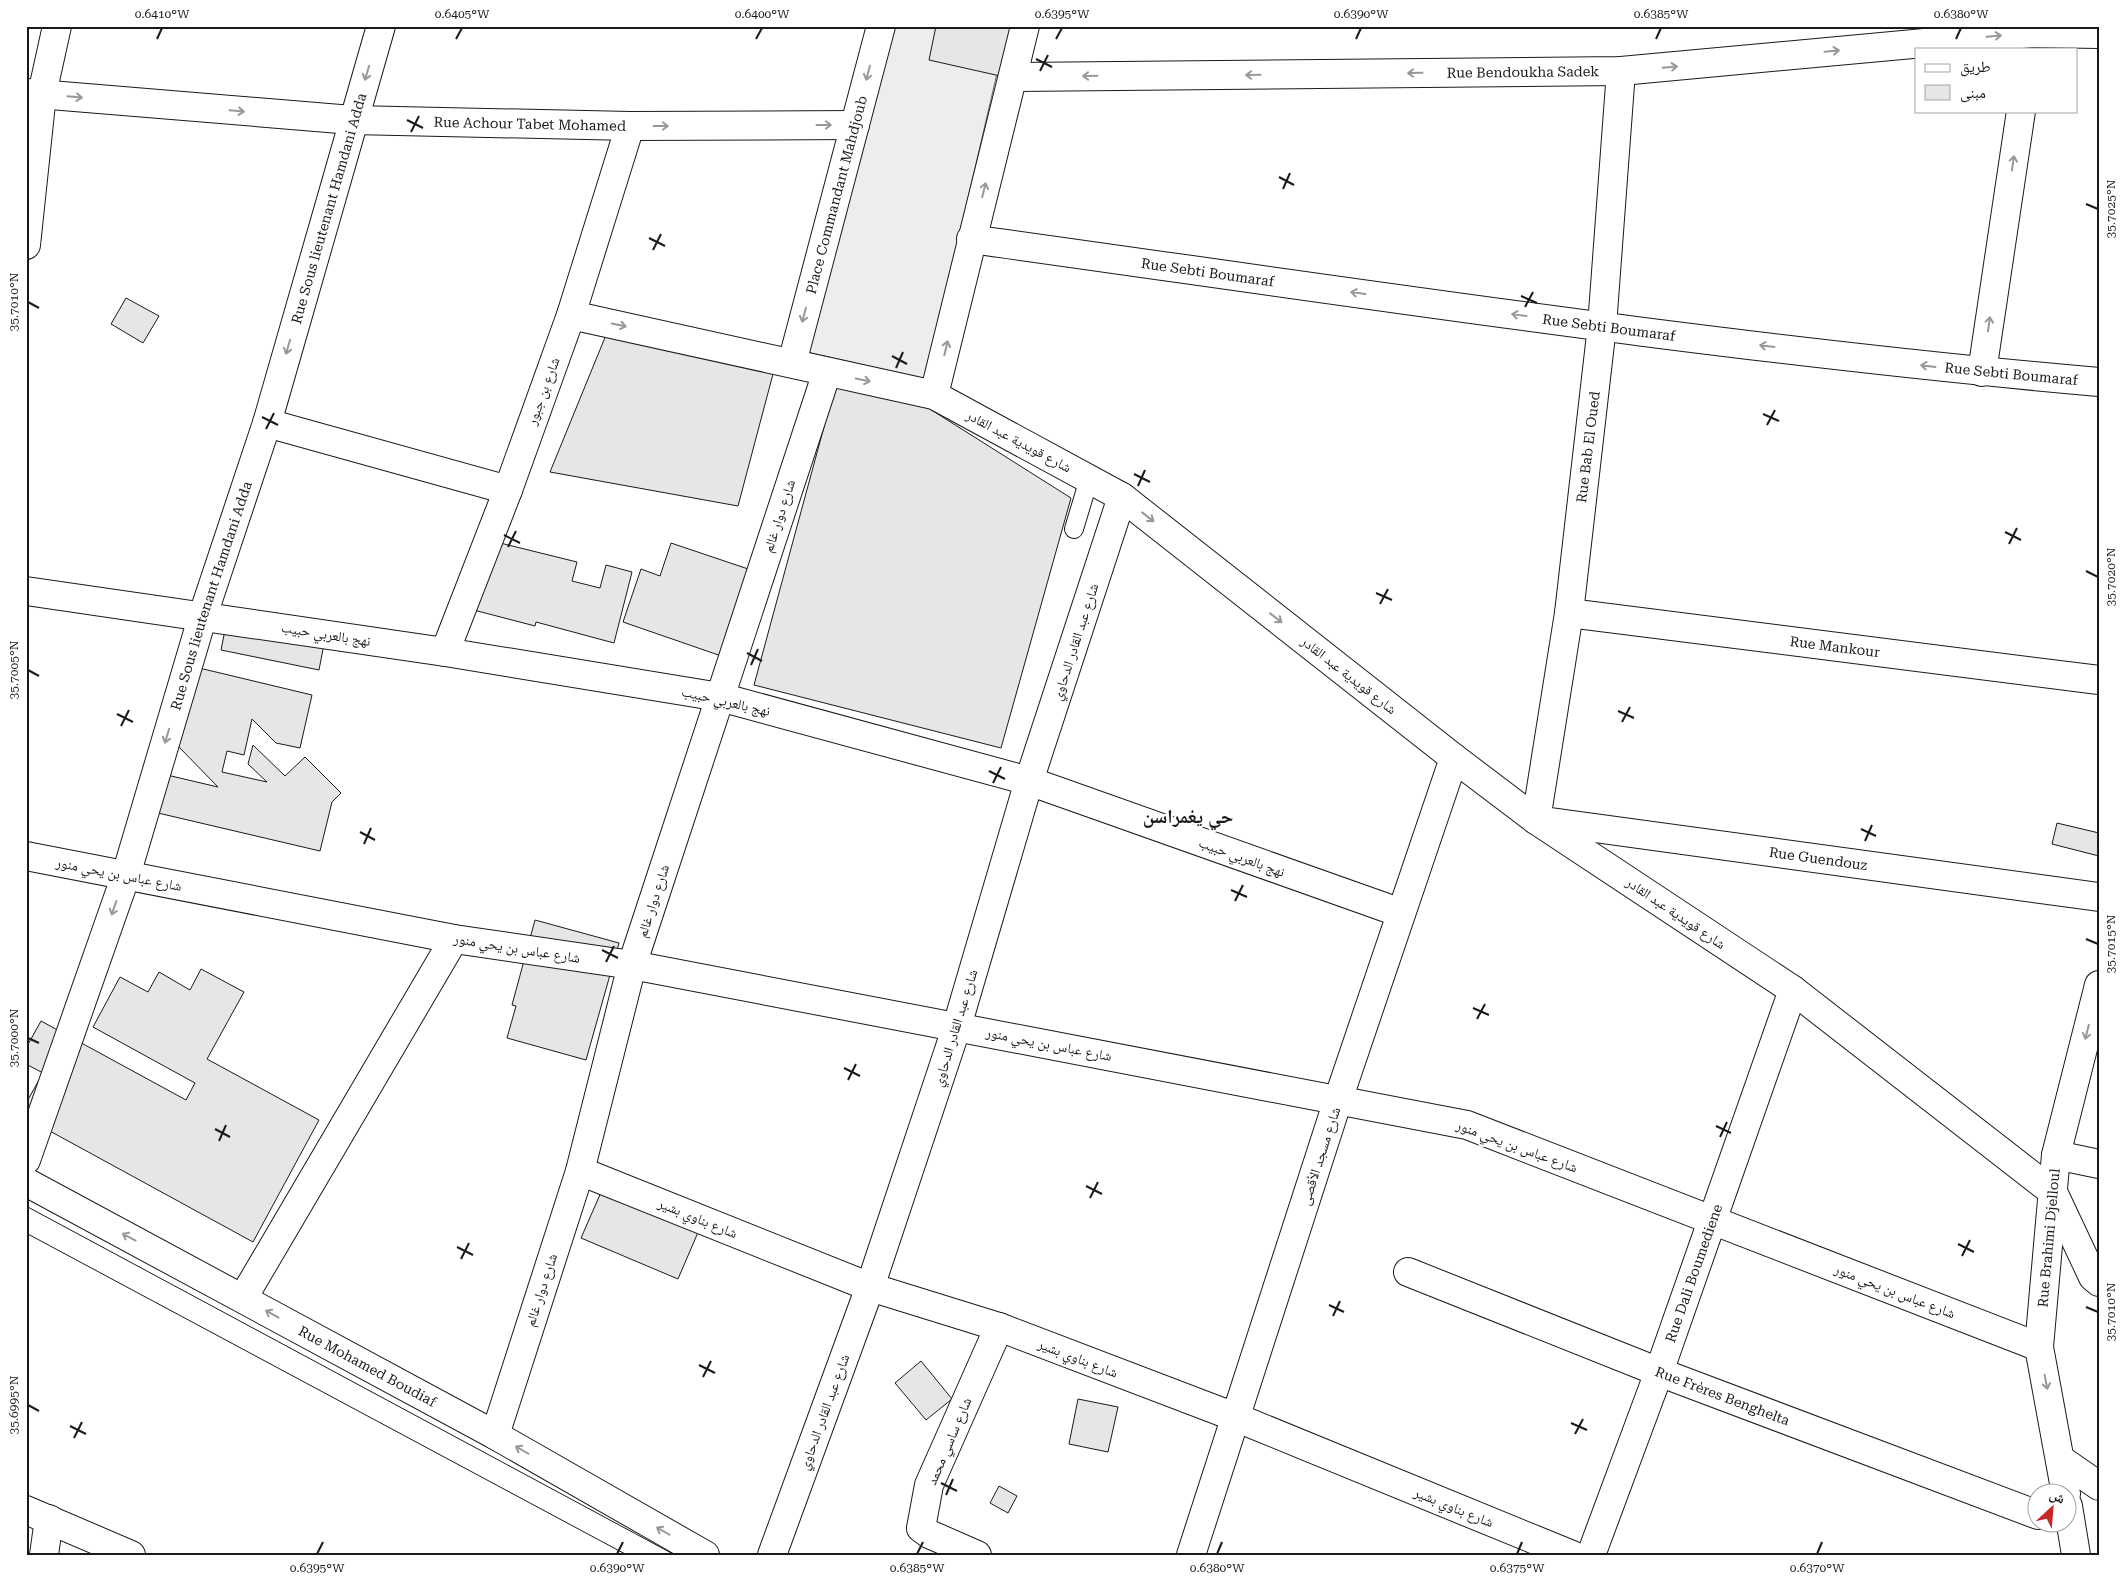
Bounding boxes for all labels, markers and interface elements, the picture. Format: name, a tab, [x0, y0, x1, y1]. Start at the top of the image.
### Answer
text: 0.6410°W	[135, 7, 190, 21]
text: 0.6405°W	[435, 7, 490, 21]
text: 0.6400°W	[735, 7, 790, 21]
text: 0.6395°W	[1035, 7, 1090, 21]
text: 0.6390°W	[1334, 7, 1389, 21]
text: 0.6385°W	[1634, 7, 1689, 21]
text: 0.6380°W	[1934, 7, 1989, 21]
one-way arrow	[1985, 31, 2001, 41]
one-way arrow	[1824, 47, 1840, 56]
legend	[1915, 48, 2078, 112]
text: طريق	[1960, 58, 1991, 77]
one-way arrow	[1662, 62, 1678, 71]
street label: Rue Bendoukha Sadek	[1447, 63, 1599, 81]
one-way arrow	[361, 65, 371, 81]
one-way arrow	[863, 65, 872, 81]
one-way arrow	[1407, 68, 1424, 78]
one-way arrow	[1245, 70, 1261, 80]
one-way arrow	[1083, 71, 1099, 81]
text: مبنى	[1960, 84, 1986, 103]
street label: Rue Sous lieutenant Hamdani Adda	[288, 91, 369, 325]
one-way arrow	[67, 92, 83, 102]
street label: Place Commandant Mahdjoub	[803, 94, 870, 296]
one-way arrow	[228, 106, 244, 115]
street label: Rue Achour Tabet Mohamed	[434, 114, 626, 134]
one-way arrow	[816, 120, 832, 130]
one-way arrow	[653, 121, 669, 131]
one-way arrow	[2008, 155, 2018, 171]
text: 35.7025°N	[2104, 179, 2118, 238]
one-way arrow	[980, 183, 989, 199]
street label: Rue Sebti Boumaraf	[1140, 255, 1276, 290]
text: 35.7010°N	[7, 272, 21, 331]
one-way arrow	[1350, 287, 1366, 297]
one-way arrow	[799, 307, 809, 323]
one-way arrow	[1511, 310, 1527, 320]
street label: Rue Sebti Boumaraf	[1541, 311, 1677, 344]
one-way arrow	[1985, 316, 1995, 332]
one-way arrow	[610, 321, 626, 330]
one-way arrow	[283, 338, 293, 354]
one-way arrow	[942, 341, 951, 357]
one-way arrow	[1759, 341, 1775, 351]
street label: شارع بن جبور	[523, 355, 564, 429]
street label: Rue Sebti Boumaraf	[1944, 359, 2079, 388]
one-way arrow	[1921, 360, 1937, 370]
one-way arrow	[854, 376, 870, 385]
street label: Rue Bab El Oued	[1573, 390, 1603, 504]
street label: شارع قويدية عبد القادر	[962, 406, 1074, 477]
street label: شارع دوار غالم	[760, 477, 800, 555]
street label: Rue Sous lieutenant Hamdani Adda	[167, 479, 255, 712]
one-way arrow	[1142, 512, 1155, 523]
text: 35.7020°N	[2104, 547, 2118, 606]
street label: شارع عبد القادر الدحاوي	[1049, 581, 1105, 704]
one-way arrow	[1269, 612, 1282, 623]
street label: نهج بالعربي حبيب	[280, 619, 372, 653]
street label: شارع قويدية عبد القادر	[1296, 632, 1400, 719]
street label: Rue Mankour	[1789, 633, 1881, 660]
text: 35.7005°N	[7, 640, 21, 699]
street label: نهج بالعربي حبيب	[679, 683, 772, 722]
one-way arrow	[162, 728, 172, 744]
district label: حي يغمراسن	[1143, 805, 1233, 831]
street label: نهج بالعربي حبيب	[1196, 834, 1287, 883]
street label: Rue Guendouz	[1768, 844, 1869, 873]
street label: شارع عباس بن يحي منور	[53, 854, 183, 898]
street label: شارع دوار غالم	[634, 862, 674, 940]
street label: شارع قويدية عبد القادر	[1621, 873, 1729, 954]
one-way arrow	[109, 900, 119, 916]
text: 35.7015°N	[2104, 914, 2118, 973]
street label: شارع عباس بن يحي منور	[451, 930, 581, 969]
street label: شارع عبد القادر الدحاوي	[930, 967, 984, 1090]
text: 35.7000°N	[7, 1008, 21, 1067]
street label: شارع عباس بن يحي منور	[983, 1024, 1113, 1068]
one-way arrow	[2082, 1024, 2091, 1040]
street label: شارع مسجد الأقصى	[1297, 1105, 1345, 1208]
street label: شارع عباس بن يحي منور	[1452, 1116, 1580, 1179]
street label: Rue Brahimi Djelloul	[2035, 1167, 2063, 1308]
street label: شارع بناوي بشير	[654, 1194, 740, 1244]
street label: Rue Dali Boumediene	[1662, 1202, 1725, 1344]
one-way arrow	[121, 1232, 136, 1242]
street label: شارع دوار غالم	[522, 1251, 562, 1329]
street label: شارع عباس بن يحي منور	[1830, 1260, 1958, 1325]
text: 35.7010°N	[2104, 1282, 2118, 1341]
one-way arrow	[265, 1308, 279, 1318]
street label: Rue Mohamed Boudiaf	[296, 1323, 440, 1410]
street label: شارع بناوي بشير	[1034, 1335, 1120, 1384]
street label: شارع عبد القادر الدحاوي	[796, 1352, 856, 1473]
street label: Rue Frères Benghelta	[1653, 1363, 1792, 1429]
one-way arrow	[2041, 1374, 2051, 1390]
text: 35.6995°N	[7, 1375, 21, 1434]
street label: شارع ساسي محمد	[923, 1395, 978, 1489]
one-way arrow	[515, 1445, 529, 1455]
street label: شارع بناوي بشير	[1410, 1483, 1496, 1533]
north arrow	[2028, 1484, 2078, 1534]
text: ش	[2047, 1486, 2068, 1508]
one-way arrow	[656, 1525, 671, 1535]
text: 0.6395°W	[290, 1561, 345, 1575]
text: 0.6390°W	[590, 1561, 645, 1575]
text: 0.6385°W	[890, 1561, 945, 1575]
text: 0.6380°W	[1190, 1561, 1245, 1575]
text: 0.6375°W	[1490, 1561, 1545, 1575]
text: 0.6370°W	[1790, 1561, 1845, 1575]

